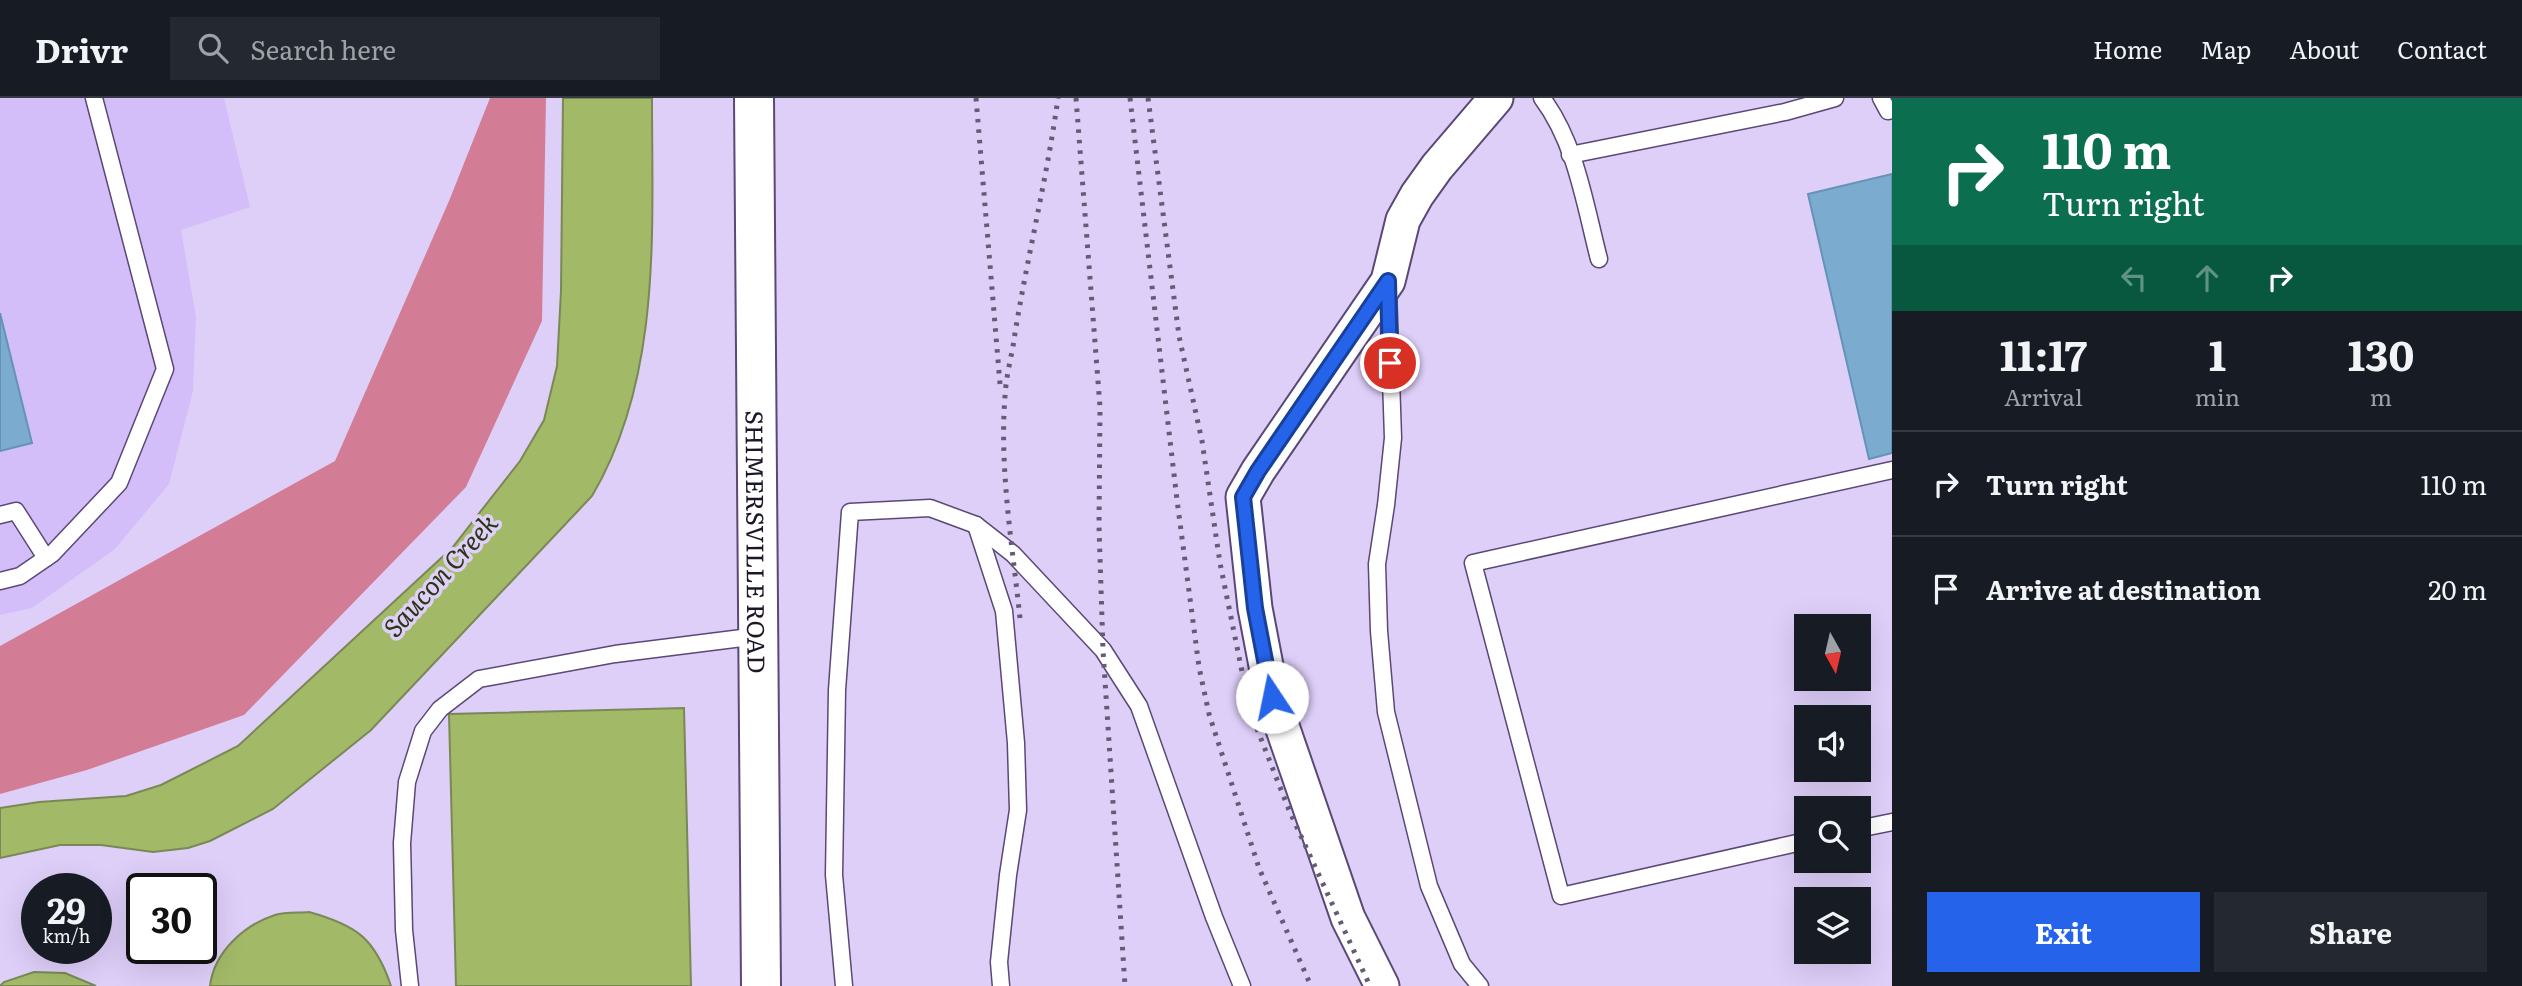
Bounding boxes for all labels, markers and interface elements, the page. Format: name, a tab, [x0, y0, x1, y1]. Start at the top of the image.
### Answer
search box	[170, 17, 660, 80]
text: Drivr	[35, 24, 128, 73]
icon: search	[194, 29, 232, 67]
text: Search here	[250, 29, 396, 68]
text: Home	[2093, 31, 2162, 66]
text: Map	[2200, 31, 2251, 66]
text: About	[2289, 31, 2359, 66]
text: Contact	[2397, 31, 2487, 66]
text: 110 m	[2042, 111, 2171, 184]
icon: right	[1927, 126, 2018, 217]
text: Turn right	[2042, 178, 2204, 226]
icon: left	[2115, 259, 2153, 297]
icon: ahead	[2188, 259, 2226, 297]
icon: right	[2261, 259, 2299, 297]
text: 11:17	[2000, 322, 2087, 384]
text: 1	[2209, 322, 2226, 384]
text: 130	[2348, 322, 2414, 384]
pin	[1360, 333, 1420, 393]
icon: arrive	[1371, 344, 1409, 382]
text: Arrival	[2004, 379, 2083, 413]
text: min	[2195, 379, 2240, 413]
text: m	[2370, 379, 2392, 413]
street label: SHIMERSVILLE ROAD	[739, 410, 776, 674]
text: Turn right	[1986, 464, 2128, 503]
text: 110 m	[2420, 464, 2487, 503]
icon: right	[1927, 465, 1965, 503]
water label: Saucon Creek	[373, 503, 506, 645]
text: Arrive at destination	[1986, 569, 2261, 608]
text: 20 m	[2428, 569, 2487, 608]
icon: arrive	[1927, 570, 1965, 608]
north arrow	[1794, 614, 1871, 691]
map controls	[1794, 614, 1871, 964]
position arrow	[1235, 660, 1309, 734]
button: sound	[1794, 705, 1871, 782]
button: search	[1794, 796, 1871, 873]
speed limit sign: 30	[126, 873, 217, 964]
text: 29	[47, 883, 86, 935]
button: layers	[1794, 887, 1871, 964]
button: Exit	[1927, 892, 2200, 972]
button: Share	[2214, 892, 2487, 972]
text: km/h	[43, 922, 90, 949]

